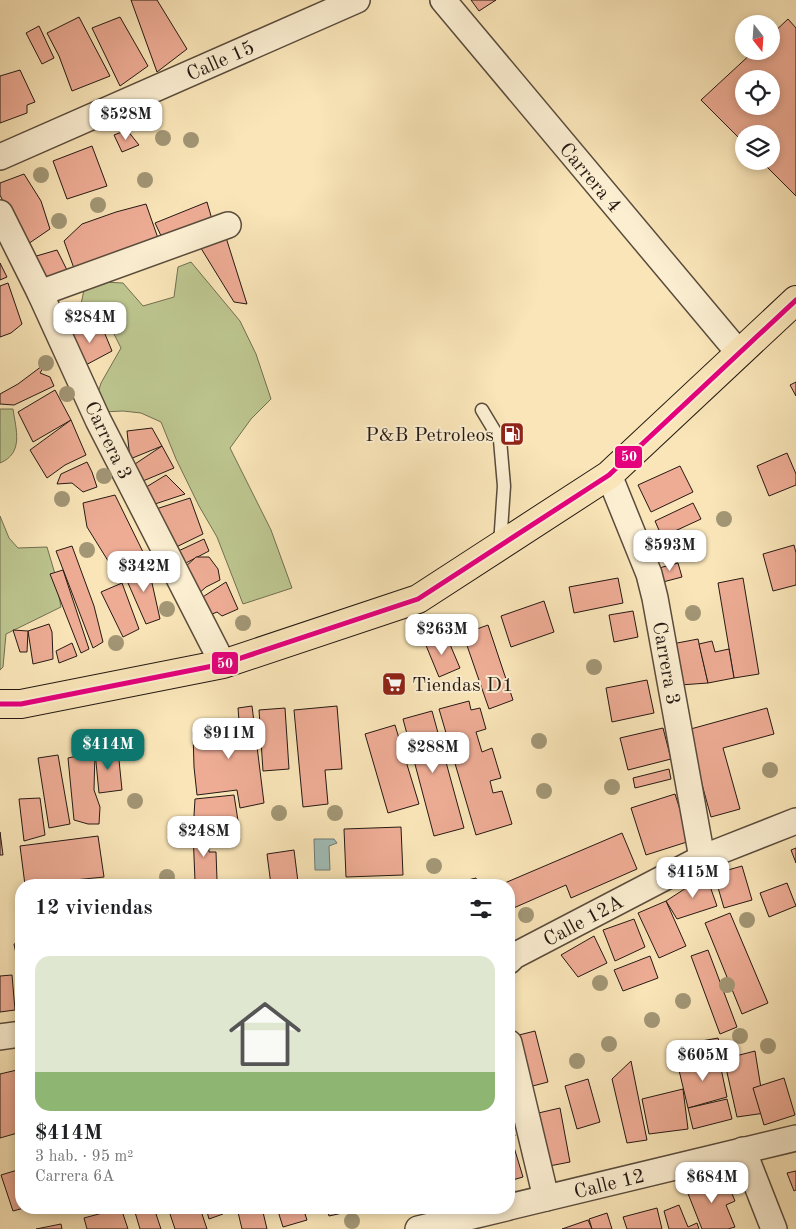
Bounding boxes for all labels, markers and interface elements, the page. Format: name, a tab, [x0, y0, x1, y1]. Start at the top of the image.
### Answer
north arrow	[735, 15, 780, 60]
map controls	[735, 15, 780, 170]
street label: Calle 15	[184, 38, 258, 86]
button: locate	[735, 70, 780, 115]
pin: $528M	[91, 98, 161, 141]
text: $528M	[100, 107, 152, 123]
button: layers	[735, 125, 780, 170]
street label: Carrera 4	[555, 140, 624, 217]
pin: $284M	[55, 302, 125, 344]
text: $284M	[64, 310, 116, 326]
street label: Carrera 3	[80, 399, 135, 483]
fuel station icon: P&B Petroleos	[499, 421, 525, 447]
place label: P&B Petroleos	[365, 426, 494, 446]
line badge: 50	[614, 445, 643, 469]
text: 50	[621, 450, 637, 464]
pin: $593M	[635, 530, 705, 572]
text: $593M	[644, 538, 696, 554]
pin: $342M	[109, 550, 179, 593]
text: $342M	[118, 559, 170, 575]
pin: $263M	[407, 614, 477, 656]
street label: Carrera 3	[648, 620, 682, 707]
text: $263M	[416, 622, 468, 638]
line badge: 50	[211, 651, 239, 675]
text: 50	[217, 657, 233, 671]
supermarket icon: Tiendas D1	[381, 671, 407, 697]
place label: Tiendas D1	[412, 676, 513, 696]
pin: $911M	[194, 718, 264, 760]
text: $911M	[203, 726, 255, 742]
pin: $414M	[73, 728, 143, 771]
pin: $288M	[398, 732, 468, 774]
text: $414M	[82, 737, 134, 753]
text: $288M	[407, 740, 459, 756]
pin: $248M	[169, 816, 239, 858]
text: $248M	[178, 824, 230, 840]
pin: $415M	[658, 856, 728, 899]
text: $415M	[667, 865, 719, 881]
street label: Calle 12A	[541, 892, 627, 951]
icon: filters	[467, 895, 495, 923]
text: 12 viviendas	[35, 898, 153, 919]
icon: home	[220, 989, 310, 1079]
pin: $605M	[668, 1040, 738, 1082]
text: $605M	[677, 1048, 729, 1064]
text: $414M	[35, 1123, 102, 1144]
text: 3 hab. · 95 m²	[35, 1149, 133, 1165]
pin: $684M	[677, 1162, 747, 1204]
street label: Calle 12	[572, 1167, 647, 1203]
text: Carrera 6A	[35, 1169, 115, 1185]
text: $684M	[686, 1170, 738, 1186]

